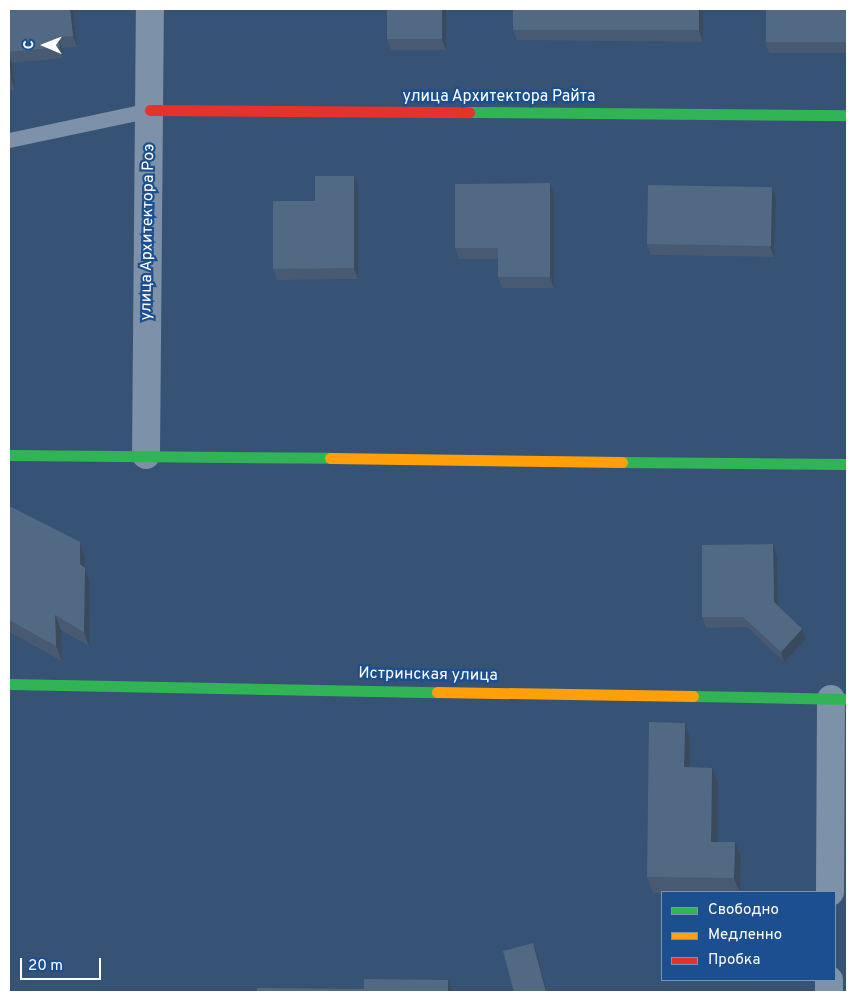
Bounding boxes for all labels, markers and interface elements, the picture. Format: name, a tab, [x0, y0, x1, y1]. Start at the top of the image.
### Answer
north arrow	[20, 20, 70, 70]
text: С	[21, 40, 38, 49]
street label: улица Архитектора Райта	[402, 87, 596, 107]
street label: улица Архитектора Роэ	[137, 143, 159, 321]
street label: Истринская улица	[358, 664, 498, 686]
legend	[661, 891, 836, 981]
text: Свободно	[708, 901, 779, 920]
text: Медленно	[708, 926, 782, 945]
scale bar	[22, 948, 104, 980]
text: Пробка	[708, 951, 760, 970]
text: 20 m	[28, 957, 63, 976]

